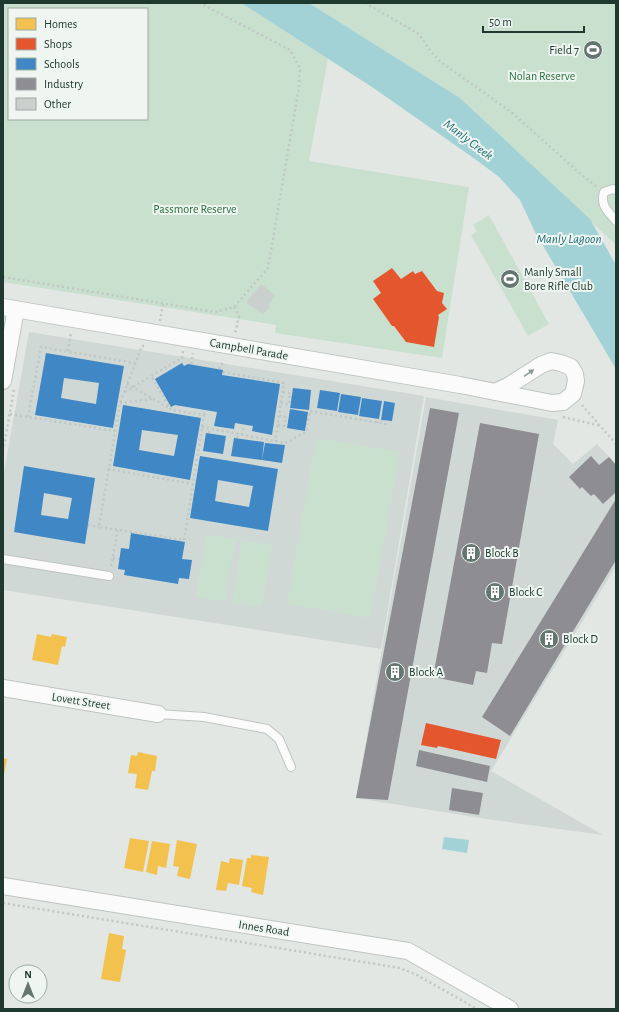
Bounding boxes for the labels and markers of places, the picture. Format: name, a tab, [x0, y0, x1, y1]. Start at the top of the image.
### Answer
sports icon: Field 7	[582, 39, 604, 61]
place label: Field 7	[549, 44, 579, 56]
place label: Manly Small Bore Rifle Club	[524, 266, 593, 292]
sports icon: Manly Small Bore Rifle Club	[499, 268, 521, 290]
building icon: Block B	[460, 542, 482, 564]
place label: Block B	[485, 547, 519, 559]
building icon: Block C	[484, 581, 506, 603]
place label: Block C	[509, 586, 543, 598]
building icon: Block D	[538, 628, 560, 650]
place label: Block D	[563, 633, 598, 645]
building icon: Block A	[384, 661, 406, 683]
place label: Block A	[409, 666, 443, 678]

